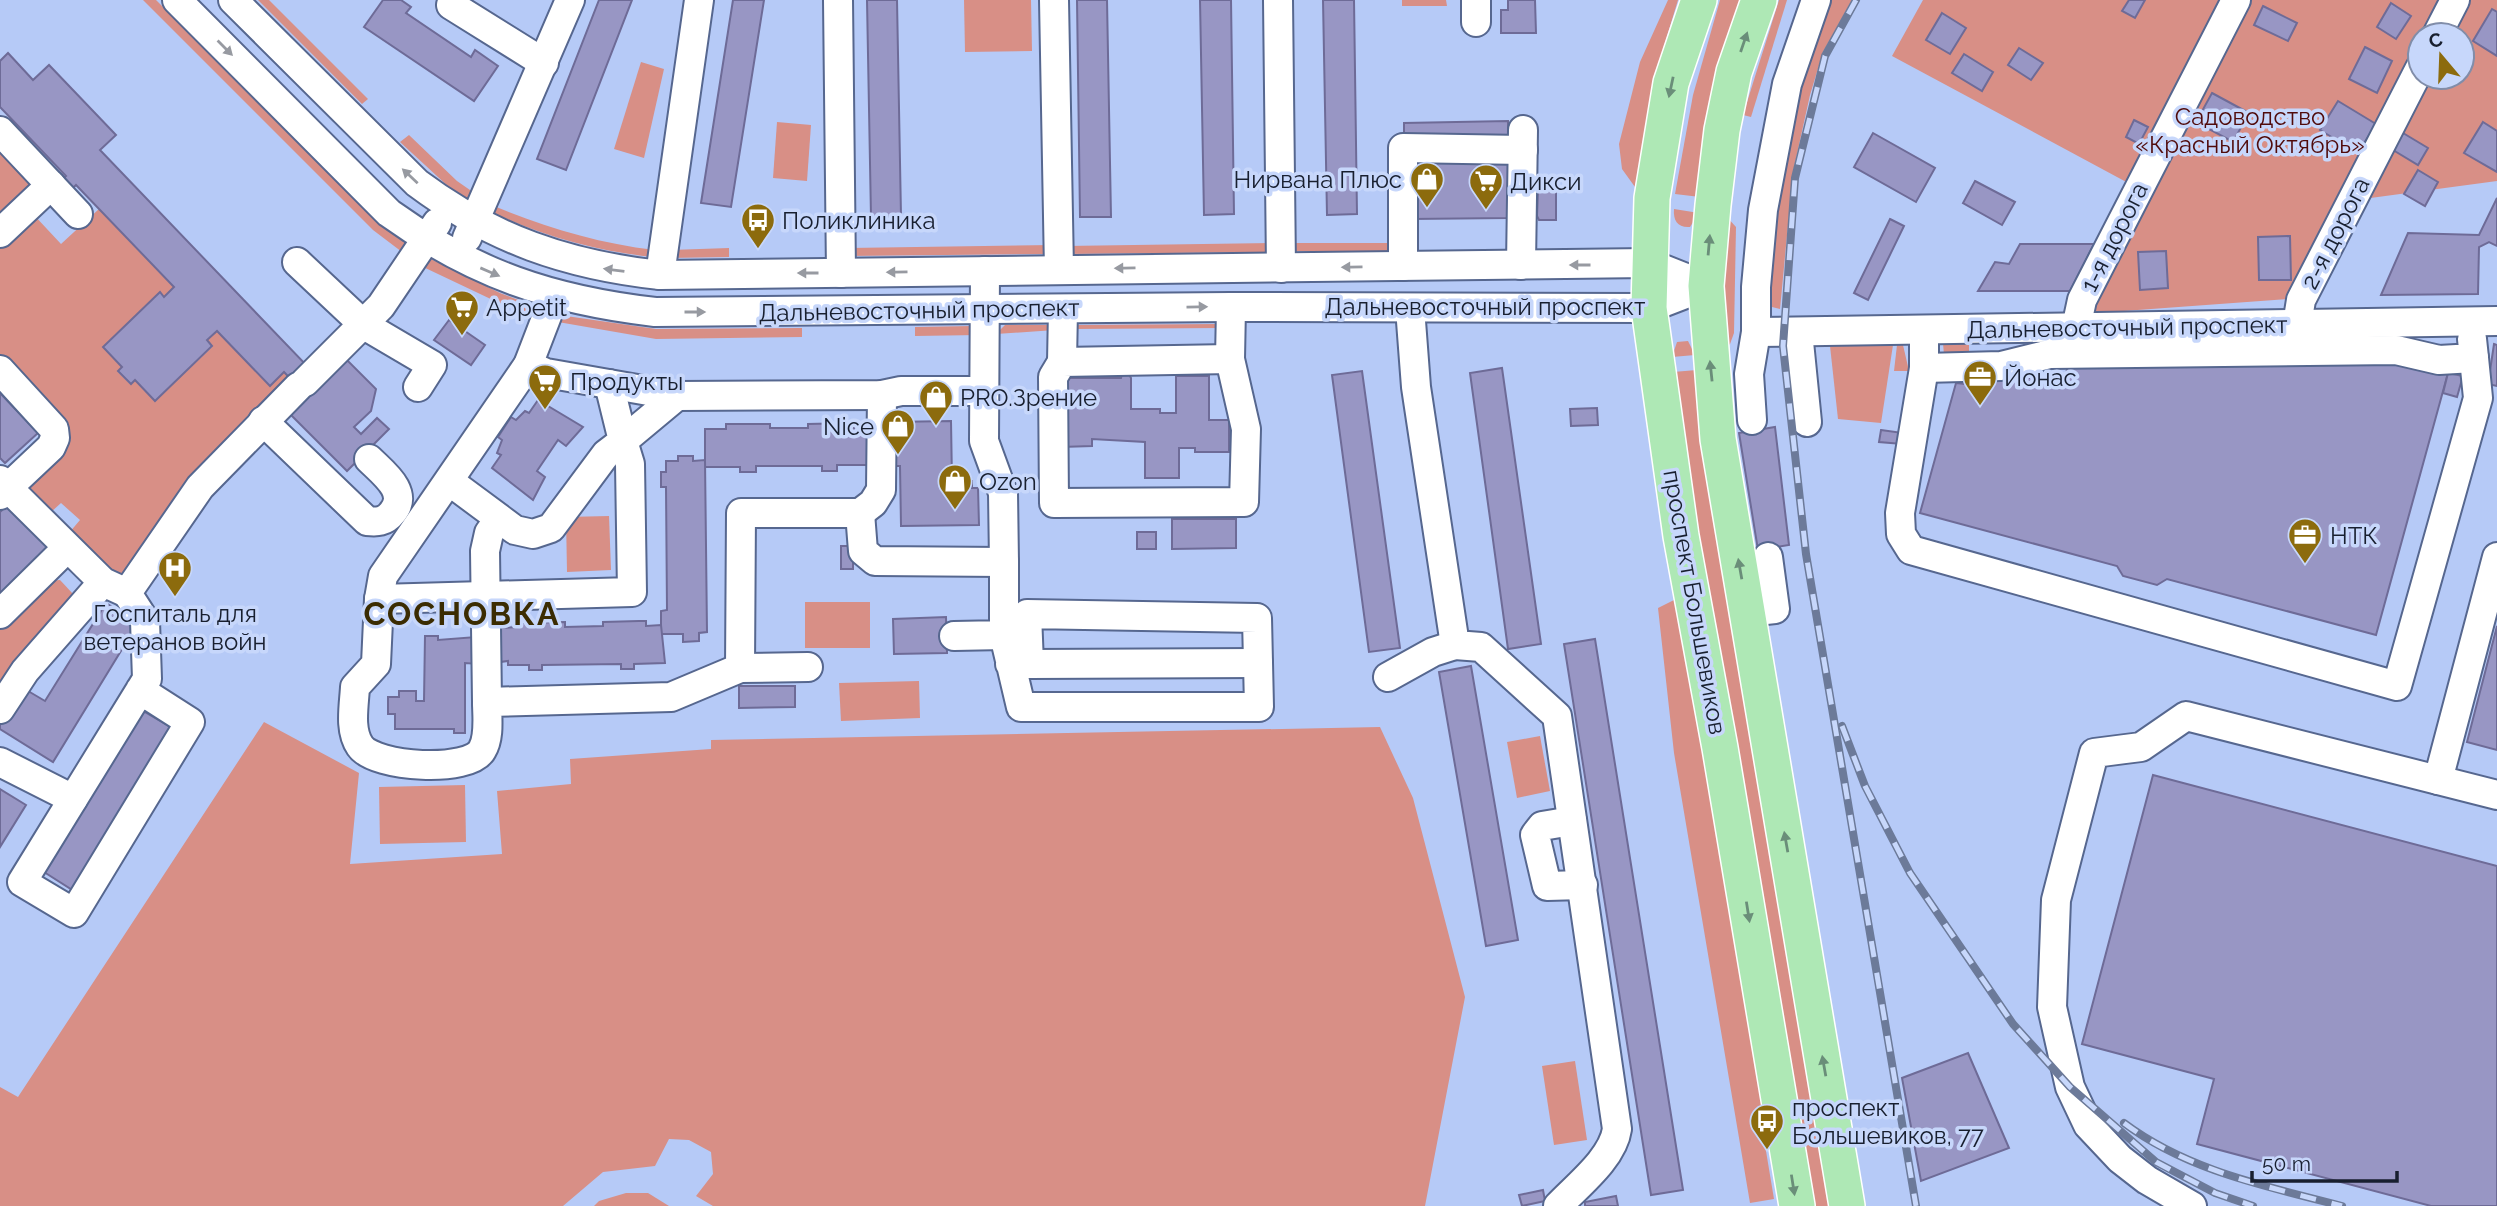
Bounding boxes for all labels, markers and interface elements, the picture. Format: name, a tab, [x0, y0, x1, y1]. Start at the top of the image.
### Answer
north arrow	[2406, 21, 2476, 91]
text: С	[2426, 27, 2445, 52]
one-way arrow	[1739, 32, 1750, 53]
one-way arrow	[216, 40, 233, 56]
one-way arrow	[1665, 76, 1676, 98]
park label: Садоводство «Красный Октябрь»	[2135, 102, 2365, 159]
shop icon: Нирвана Плюс	[1408, 160, 1446, 209]
supermarket icon: Дикси	[1467, 162, 1505, 211]
place label: Нирвана Плюс	[1233, 165, 1402, 194]
place label: Дикси	[1510, 167, 1582, 196]
one-way arrow	[402, 169, 419, 185]
street label: 2-я дорога	[2295, 172, 2375, 294]
street label: 1-я дорога	[2074, 177, 2154, 297]
bus stop icon: Поликлиника	[739, 201, 777, 250]
place label: Поликлиника	[782, 206, 935, 235]
one-way arrow	[1704, 234, 1715, 256]
one-way arrow	[1568, 259, 1590, 270]
one-way arrow	[1341, 261, 1363, 273]
one-way arrow	[1113, 263, 1135, 274]
one-way arrow	[603, 264, 625, 275]
one-way arrow	[480, 266, 500, 278]
one-way arrow	[886, 266, 908, 278]
one-way arrow	[797, 267, 819, 279]
supermarket icon: Appetit	[443, 288, 481, 337]
street label: Дальневосточный проспект	[1324, 292, 1646, 321]
place label: Appetit	[486, 293, 567, 322]
street label: Дальневосточный проспект	[758, 293, 1080, 327]
one-way arrow	[1186, 302, 1208, 313]
one-way arrow	[684, 306, 706, 318]
street label: Дальневосточный проспект	[1966, 310, 2288, 344]
office icon: Йонас	[1961, 358, 1999, 407]
one-way arrow	[1705, 360, 1716, 382]
supermarket icon: Продукты	[526, 362, 564, 411]
place label: Йонас	[2004, 363, 2077, 392]
place label: Продукты	[570, 367, 683, 396]
shop icon: PRO.Зрение	[917, 378, 955, 427]
place label: PRO.Зрение	[960, 383, 1097, 412]
shop icon: Nice	[879, 407, 917, 456]
place label: Nice	[823, 412, 874, 441]
shop icon: Ozon	[936, 462, 974, 511]
place label: Ozon	[979, 467, 1037, 496]
street label: проспект Большевиков	[1657, 467, 1733, 737]
office icon: НТК	[2286, 516, 2324, 565]
place label: НТК	[2330, 521, 2378, 550]
hospital icon: Госпиталь для ветеранов войн	[156, 549, 194, 598]
one-way arrow	[1734, 558, 1745, 580]
district label: СОСНОВКА	[363, 595, 561, 632]
place label: Госпиталь для ветеранов войн	[84, 599, 266, 656]
one-way arrow	[1780, 831, 1791, 853]
one-way arrow	[1743, 901, 1754, 923]
one-way arrow	[1818, 1055, 1829, 1077]
place label: проспект Большевиков, 77	[1792, 1093, 1984, 1150]
bus stop icon: проспект Большевиков, 77	[1748, 1102, 1786, 1151]
scale bar	[2252, 1140, 2397, 1184]
text: 50 m	[2262, 1151, 2311, 1176]
one-way arrow	[1788, 1174, 1799, 1196]

